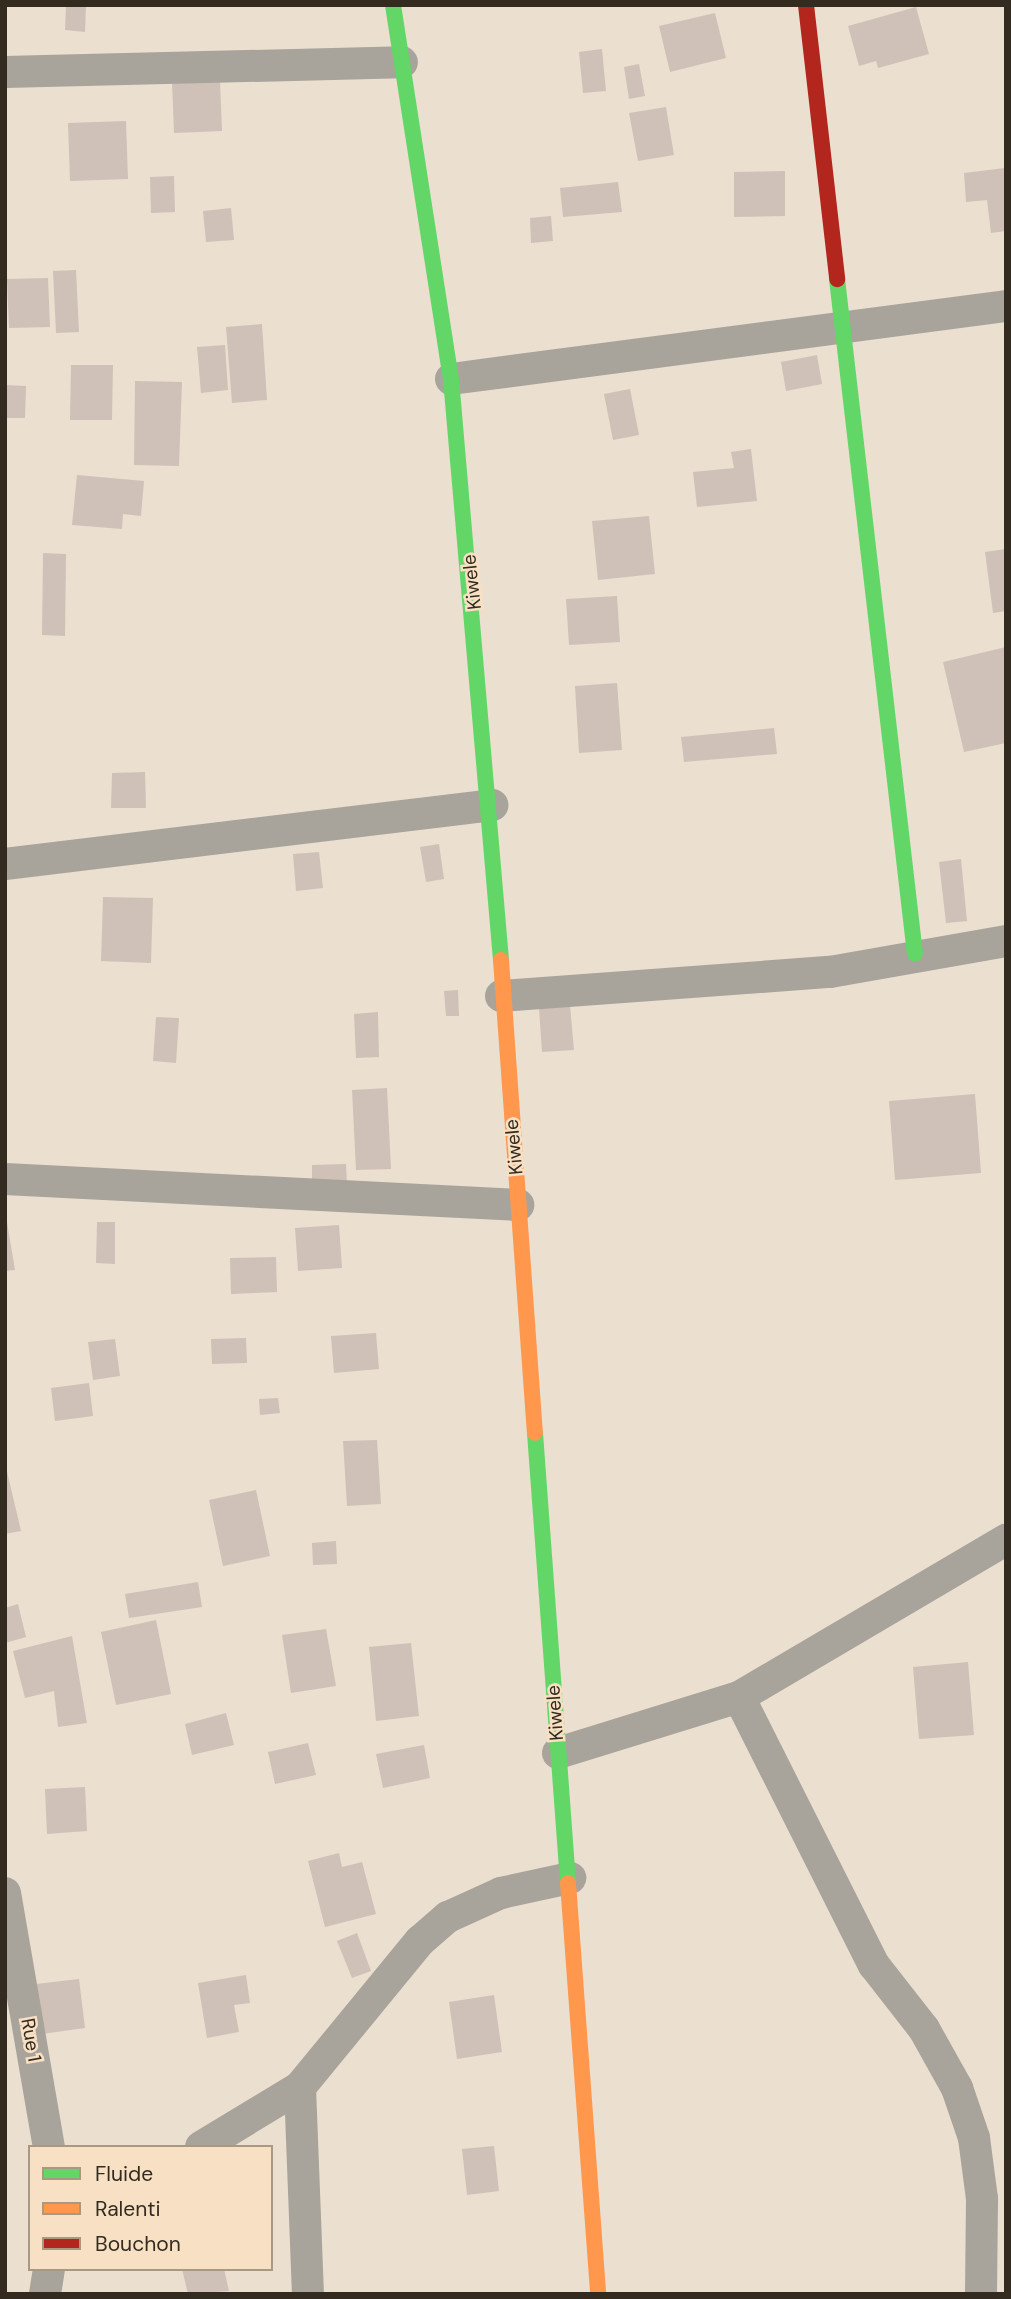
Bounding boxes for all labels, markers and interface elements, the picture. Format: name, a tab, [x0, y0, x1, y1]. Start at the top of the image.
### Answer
street label: Kiwele	[458, 553, 486, 611]
street label: Kiwele	[500, 1118, 528, 1176]
street label: Kiwele	[542, 1684, 568, 1742]
street label: Rue 1	[16, 2016, 46, 2064]
legend	[28, 2145, 273, 2271]
text: Fluide	[95, 2160, 153, 2188]
text: Ralenti	[95, 2195, 161, 2223]
text: Bouchon	[95, 2230, 181, 2258]

